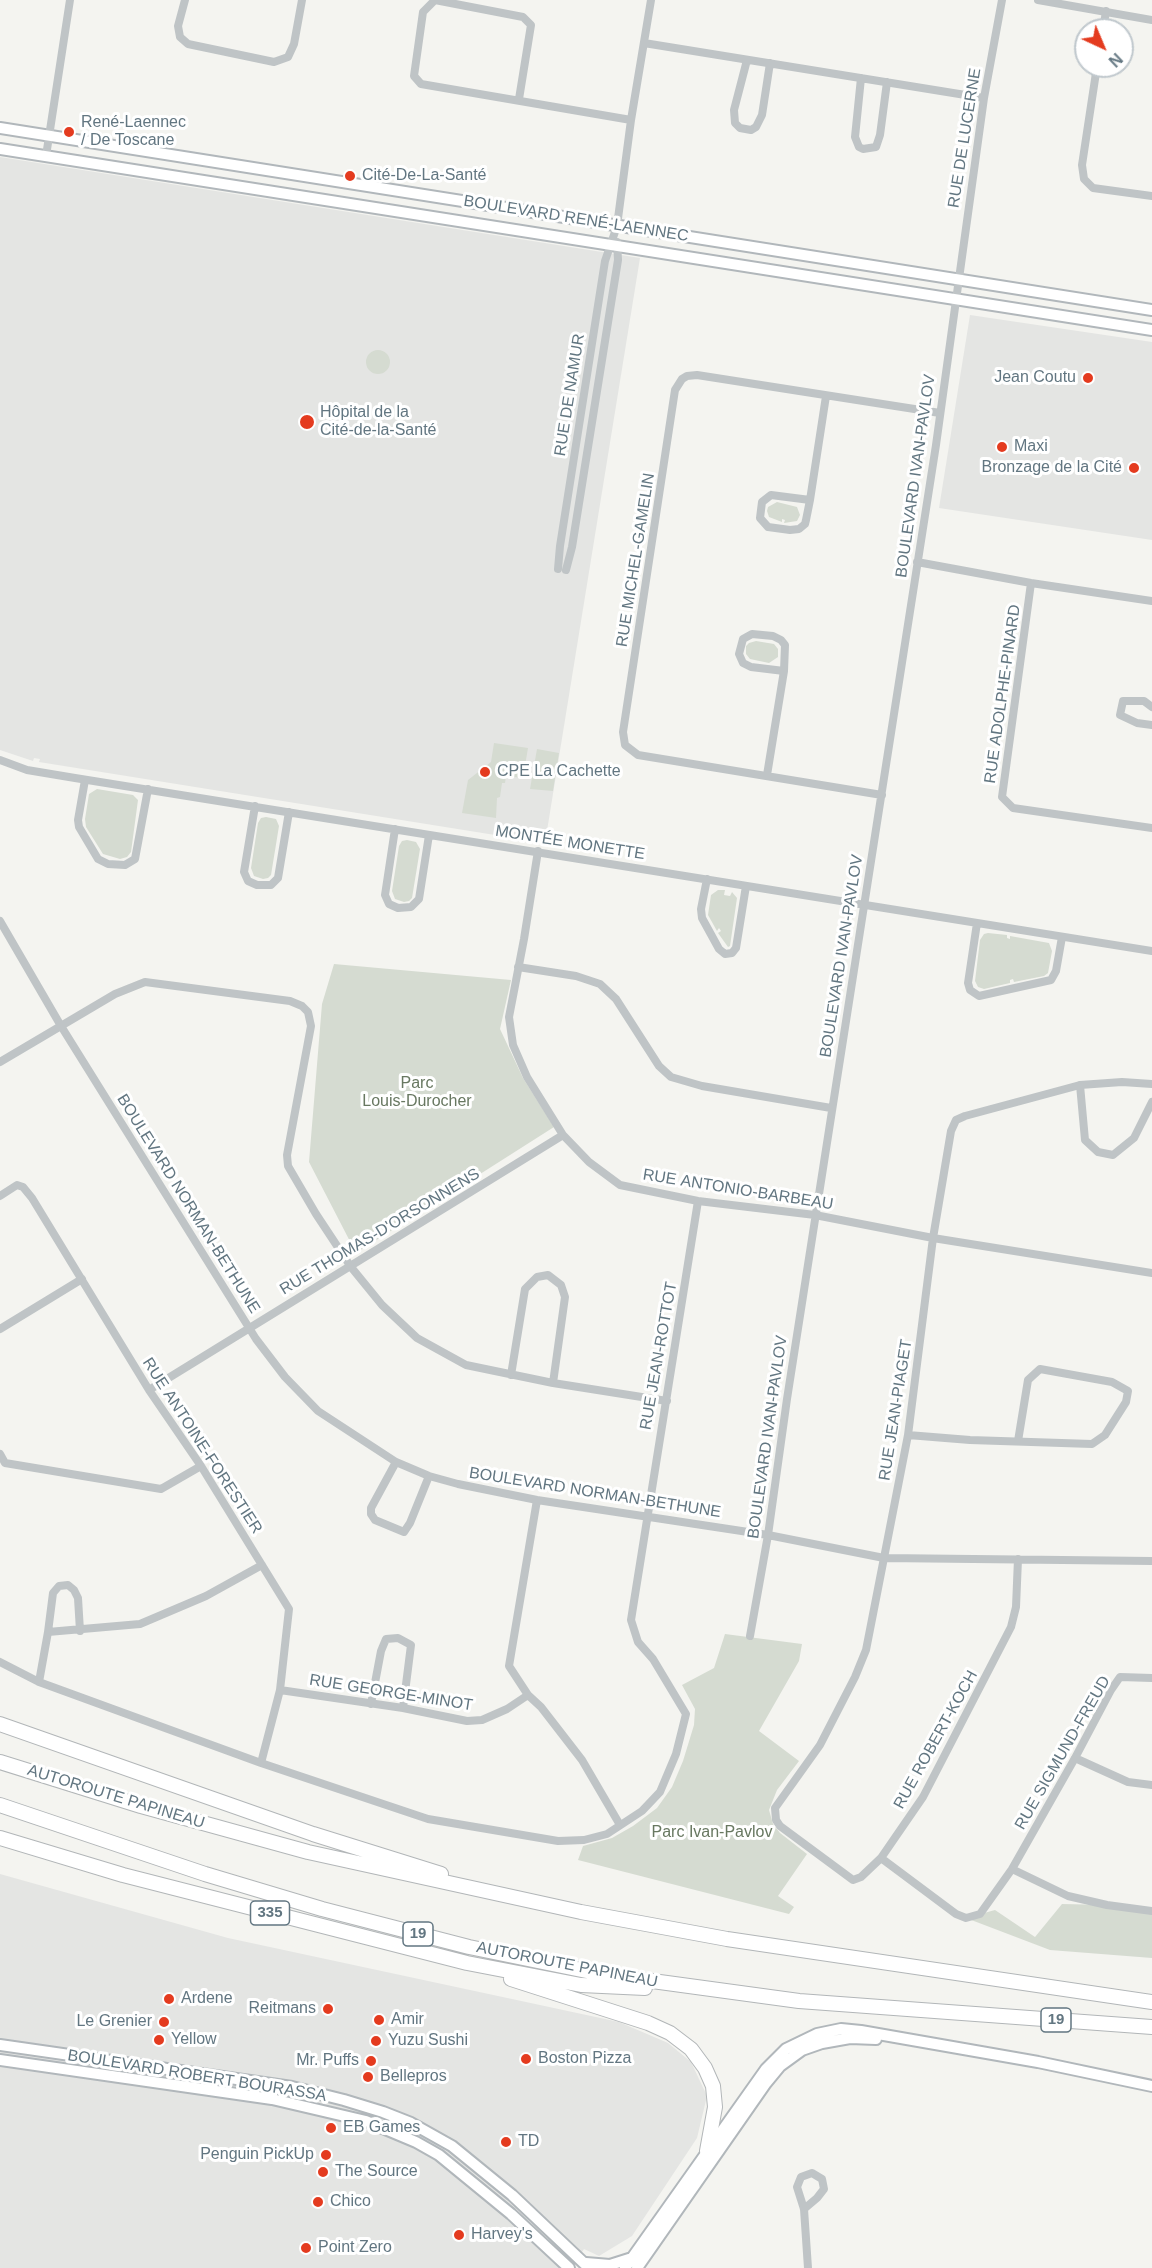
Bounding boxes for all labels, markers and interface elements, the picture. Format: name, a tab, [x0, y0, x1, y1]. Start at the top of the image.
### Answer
north arrow	[1074, 18, 1134, 78]
text: N	[1105, 50, 1126, 70]
street label: RUE DE LUCERNE	[944, 67, 986, 209]
place label: René-Laennec / De Toscane	[81, 113, 186, 151]
marker: René-Laennec / De Toscane	[62, 125, 76, 139]
place label: Cité-De-La-Santé	[362, 166, 487, 186]
marker: Cité-De-La-Santé	[343, 169, 357, 183]
street label: BOULEVARD RENÉ-LAENNEC	[462, 192, 690, 246]
street label: RUE DE NAMUR	[551, 332, 589, 458]
place label: Jean Coutu	[994, 368, 1076, 388]
marker: Jean Coutu	[1081, 371, 1095, 385]
street label: BOULEVARD IVAN-PAVLOV	[892, 373, 940, 579]
place label: Hôpital de la Cité-de-la-Santé	[320, 403, 436, 441]
marker: Hôpital de la Cité-de-la-Santé	[298, 413, 316, 431]
place label: Maxi	[1014, 437, 1048, 457]
marker: Maxi	[995, 440, 1009, 454]
place label: Bronzage de la Cité	[981, 458, 1122, 478]
marker: Bronzage de la Cité	[1127, 461, 1141, 475]
street label: RUE MICHEL-GAMELIN	[613, 472, 659, 648]
street label: RUE ADOLPHE-PINARD	[981, 603, 1025, 785]
place label: CPE La Cachette	[497, 762, 621, 782]
marker: CPE La Cachette	[478, 765, 492, 779]
street label: MONTÉE MONETTE	[494, 822, 646, 864]
street label: BOULEVARD IVAN-PAVLOV	[816, 853, 868, 1059]
park label: Parc Louis-Durocher	[362, 1074, 472, 1112]
street label: BOULEVARD NORMAN-BETHUNE	[112, 1091, 264, 1317]
street label: RUE THOMAS-D'ORSONNENS	[277, 1165, 483, 1299]
street label: RUE ANTONIO-BARBEAU	[641, 1165, 835, 1215]
street label: RUE JEAN-ROTTOT	[637, 1281, 681, 1431]
street label: BOULEVARD IVAN-PAVLOV	[744, 1334, 792, 1540]
street label: RUE JEAN-PIAGET	[875, 1338, 917, 1482]
street label: RUE ANTOINE-FORESTIER	[138, 1354, 266, 1538]
street label: BOULEVARD NORMAN-BETHUNE	[468, 1464, 722, 1522]
street label: RUE ROBERT-KOCH	[890, 1667, 982, 1813]
street label: RUE GEORGE-MINOT	[308, 1671, 474, 1715]
street label: RUE SIGMUND-FREUD	[1011, 1673, 1115, 1833]
street label: AUTOROUTE PAPINEAU	[25, 1761, 207, 1833]
park label: Parc Ivan-Pavlov	[652, 1823, 772, 1843]
road number: 335	[250, 1901, 290, 1925]
road number: 19	[403, 1922, 433, 1946]
street label: AUTOROUTE PAPINEAU	[475, 1938, 659, 1992]
place label: Ardene	[181, 1989, 233, 2009]
marker: Ardene	[162, 1992, 176, 2006]
place label: Reitmans	[248, 1999, 316, 2019]
marker: Reitmans	[321, 2002, 335, 2016]
road number: 19	[1041, 2008, 1071, 2032]
place label: Amir	[391, 2010, 424, 2030]
place label: Le Grenier	[76, 2012, 152, 2032]
marker: Amir	[372, 2013, 386, 2027]
marker: Le Grenier	[157, 2015, 171, 2029]
place label: Yellow	[171, 2030, 217, 2050]
place label: Yuzu Sushi	[388, 2031, 468, 2051]
marker: Yellow	[152, 2033, 166, 2047]
marker: Yuzu Sushi	[369, 2034, 383, 2048]
street label: BOULEVARD ROBERT BOURASSA	[66, 2046, 328, 2106]
place label: Boston Pizza	[538, 2049, 631, 2069]
place label: Mr. Puffs	[296, 2051, 359, 2071]
marker: Boston Pizza	[519, 2052, 533, 2066]
marker: Mr. Puffs	[364, 2054, 378, 2068]
place label: Bellepros	[380, 2067, 447, 2087]
marker: Bellepros	[361, 2070, 375, 2084]
place label: EB Games	[343, 2118, 420, 2138]
marker: EB Games	[324, 2121, 338, 2135]
place label: TD	[518, 2132, 539, 2152]
marker: TD	[499, 2135, 513, 2149]
place label: Penguin PickUp	[200, 2145, 314, 2165]
marker: Penguin PickUp	[319, 2148, 333, 2162]
place label: The Source	[335, 2162, 418, 2182]
marker: The Source	[316, 2165, 330, 2179]
place label: Chico	[330, 2192, 371, 2212]
marker: Chico	[311, 2195, 325, 2209]
place label: Harvey's	[471, 2225, 533, 2245]
marker: Harvey's	[452, 2228, 466, 2242]
place label: Point Zero	[318, 2238, 392, 2258]
marker: Point Zero	[299, 2241, 313, 2255]

